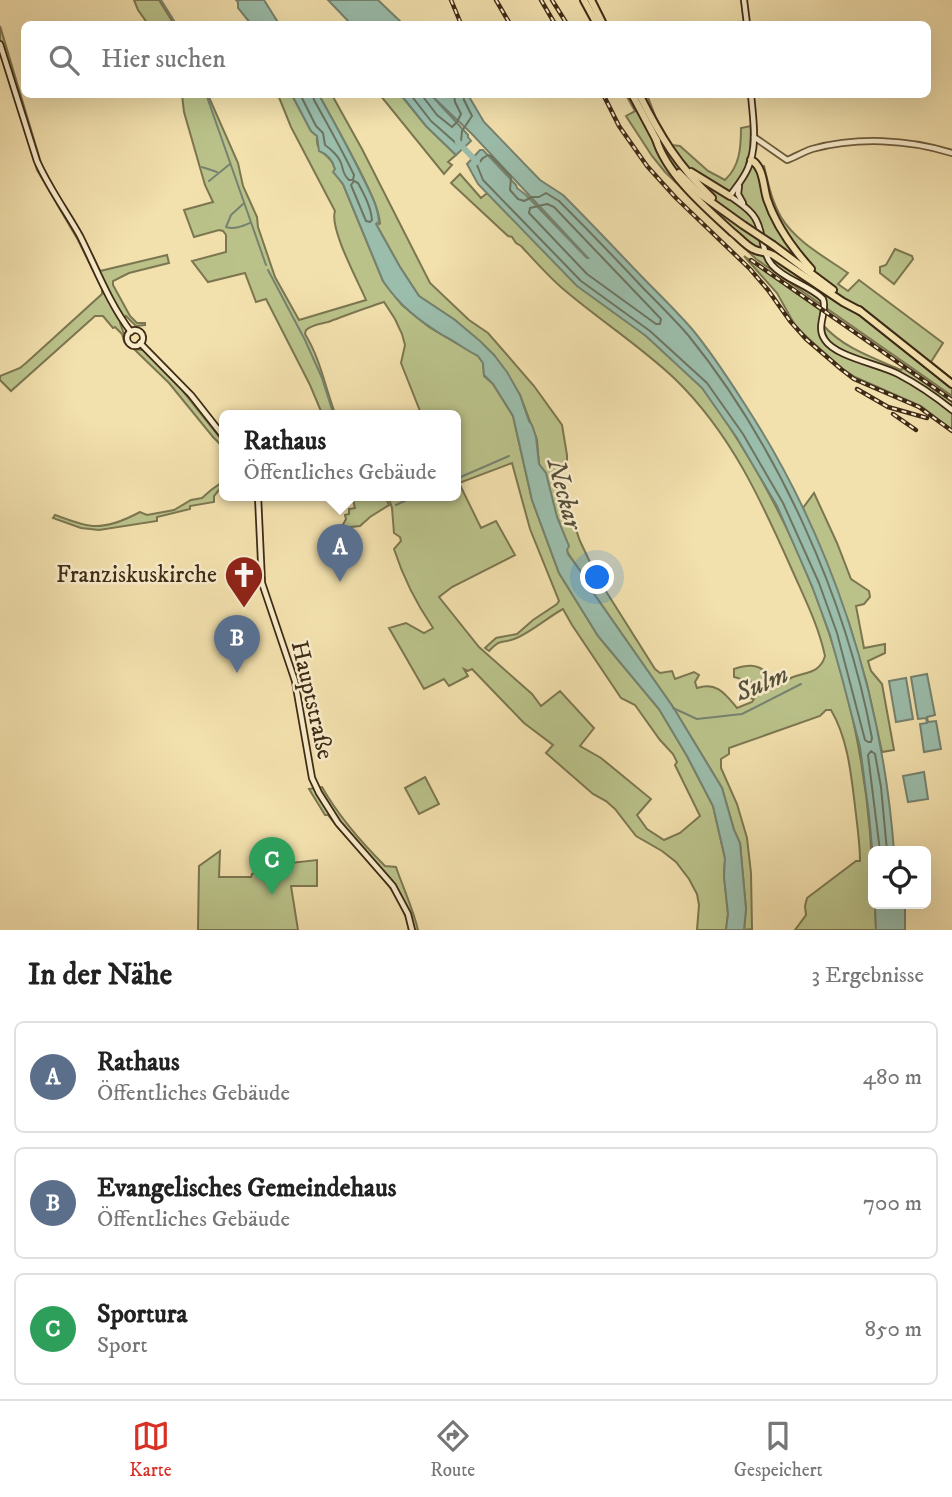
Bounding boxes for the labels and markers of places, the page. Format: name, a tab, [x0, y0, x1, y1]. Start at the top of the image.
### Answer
pin: A	[317, 524, 363, 582]
church icon: Franziskuskirche	[223, 554, 265, 609]
place label: Franziskuskirche	[56, 560, 217, 590]
pin: B	[214, 615, 260, 673]
pin: C	[249, 837, 295, 895]

